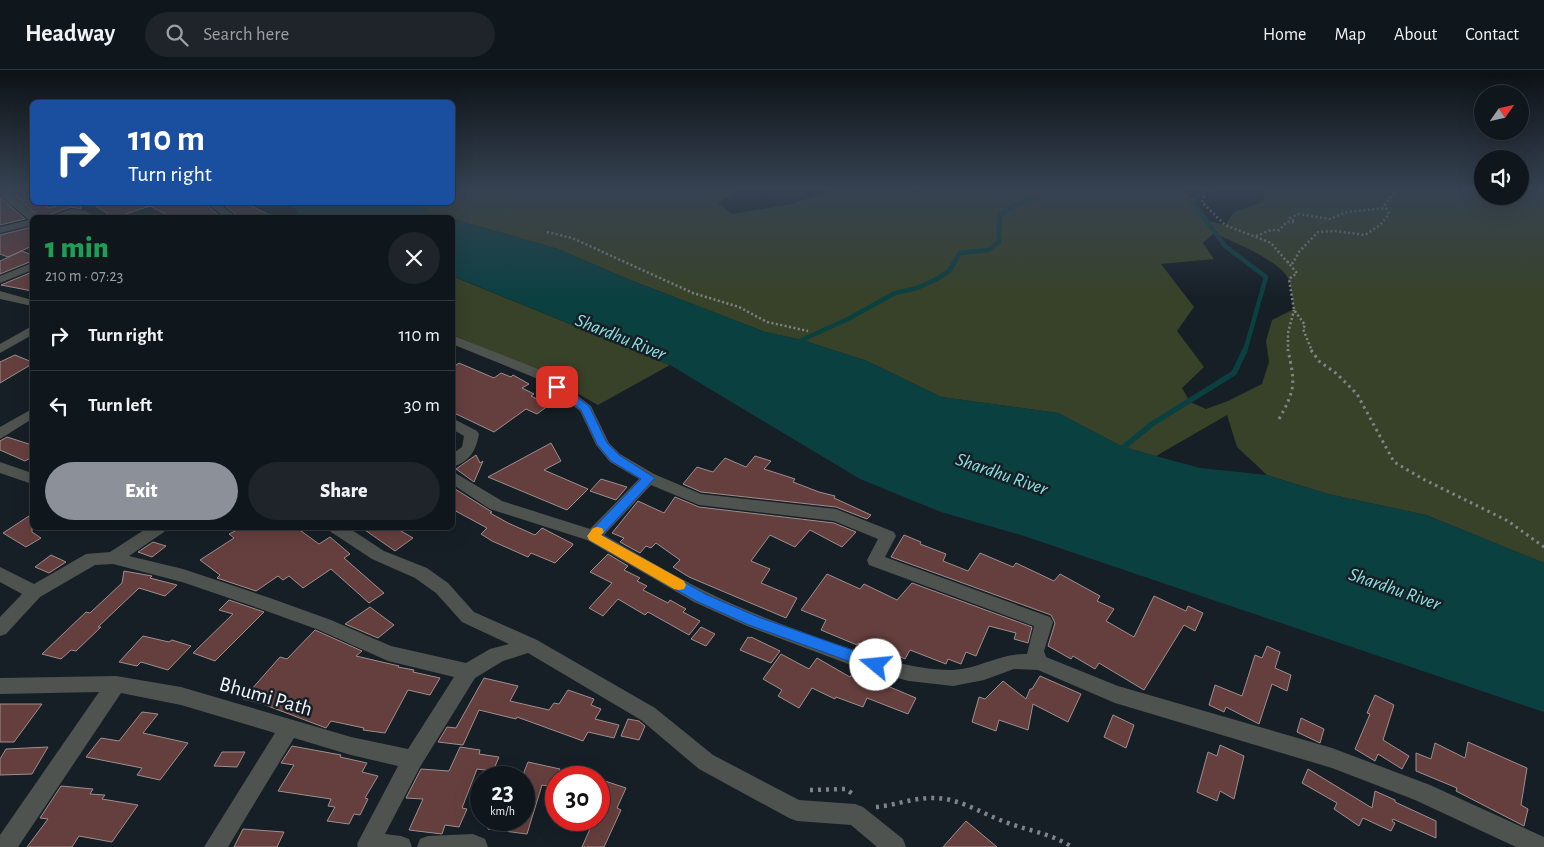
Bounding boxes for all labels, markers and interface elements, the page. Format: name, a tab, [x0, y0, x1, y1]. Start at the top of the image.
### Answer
search box	[145, 12, 495, 57]
icon: search	[163, 21, 191, 49]
text: Headway	[25, 22, 115, 46]
text: Search here	[203, 25, 289, 44]
text: Home	[1263, 26, 1306, 44]
text: Map	[1334, 26, 1366, 44]
text: About	[1394, 26, 1437, 44]
text: Contact	[1465, 26, 1519, 44]
north arrow	[1474, 85, 1529, 140]
map controls	[1474, 85, 1529, 205]
icon: right	[45, 120, 110, 185]
text: 110 m	[128, 122, 205, 157]
button: sound	[1474, 150, 1529, 205]
text: Turn right	[128, 163, 212, 185]
button: close	[388, 232, 440, 284]
text: 1 min	[45, 233, 109, 263]
text: 210 m · 07:23	[45, 268, 123, 284]
water label: Shardhu River	[572, 311, 669, 364]
icon: right	[45, 322, 73, 350]
text: Turn right	[88, 326, 163, 345]
text: 110 m	[399, 326, 440, 345]
pin	[536, 366, 578, 408]
icon: arrive	[543, 373, 571, 401]
icon: left	[45, 392, 73, 420]
text: Turn left	[88, 396, 152, 415]
text: 30 m	[404, 396, 440, 415]
water label: Shardhu River	[953, 450, 1051, 499]
button: Exit	[45, 462, 238, 520]
button: Share	[248, 462, 440, 520]
water label: Shardhu River	[1346, 565, 1444, 614]
position arrow	[849, 638, 901, 690]
street label: Bhumi Path	[217, 673, 315, 720]
speed limit sign: 30	[545, 766, 610, 831]
text: 23	[491, 780, 514, 805]
text: km/h	[490, 805, 515, 817]

